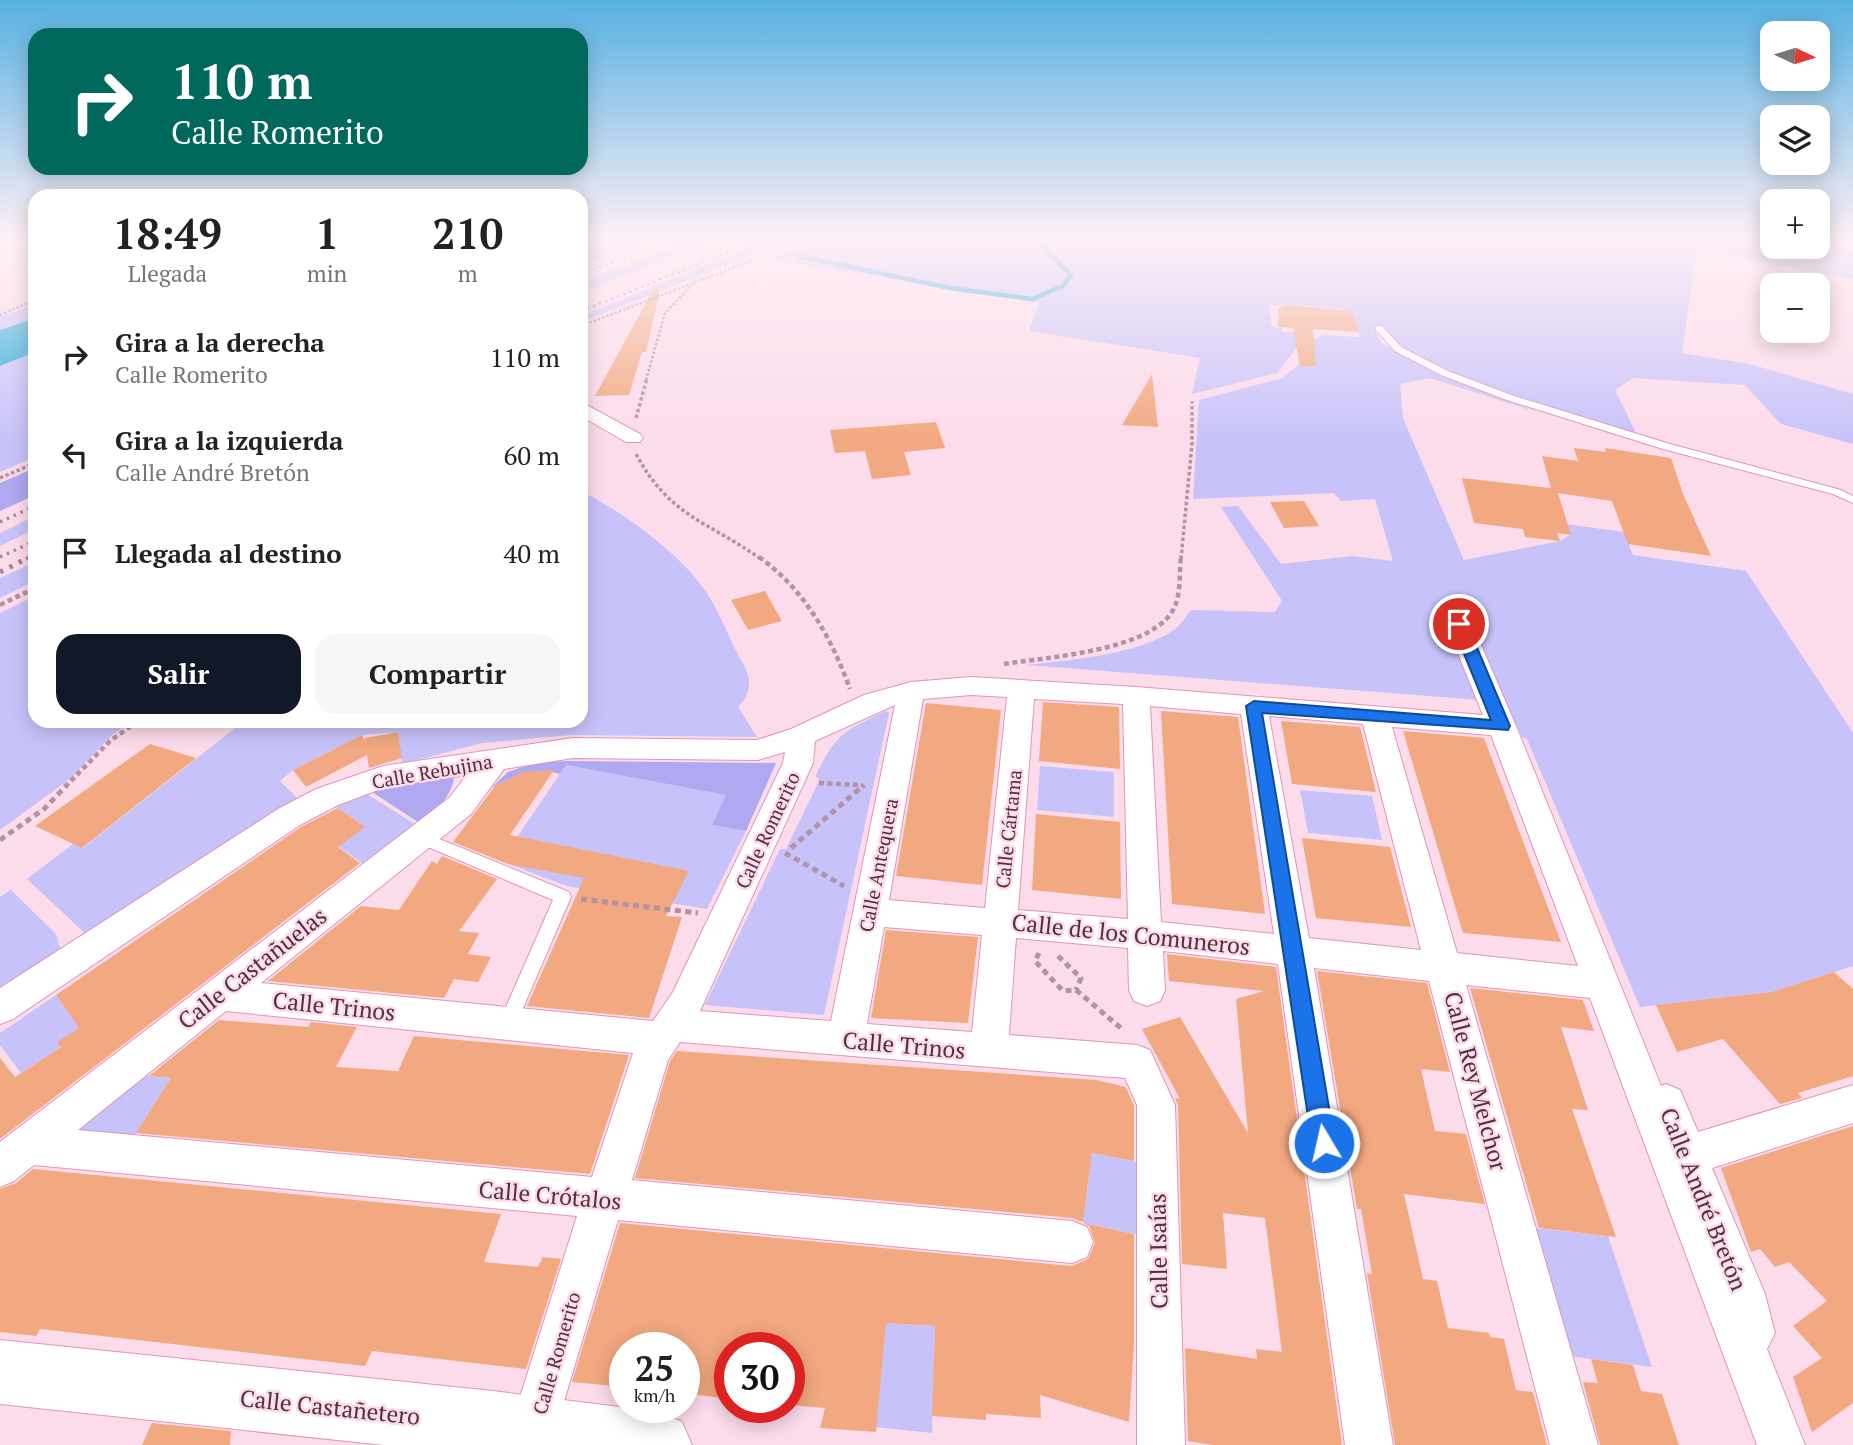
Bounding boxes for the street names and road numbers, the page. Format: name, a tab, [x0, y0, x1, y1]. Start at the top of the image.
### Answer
street label: Calle Rebujina	[370, 748, 495, 794]
street label: Calle Romerito	[729, 768, 805, 892]
street label: Calle Cártama	[989, 768, 1027, 890]
street label: Calle Antequera	[853, 796, 903, 934]
street label: Calle Castañuelas	[171, 900, 333, 1036]
street label: Calle de los Comuneros	[1010, 906, 1252, 962]
street label: Calle Trinos	[271, 984, 397, 1028]
street label: Calle Rey Melchor	[1437, 988, 1515, 1174]
street label: Calle Trinos	[841, 1024, 967, 1066]
street label: Calle André Bretón	[1653, 1103, 1755, 1295]
street label: Calle Crótalos	[477, 1173, 623, 1217]
street label: Calle Isaías	[1141, 1193, 1175, 1309]
street label: Calle Romerito	[527, 1289, 585, 1417]
street label: Calle Castañetero	[238, 1382, 422, 1432]

